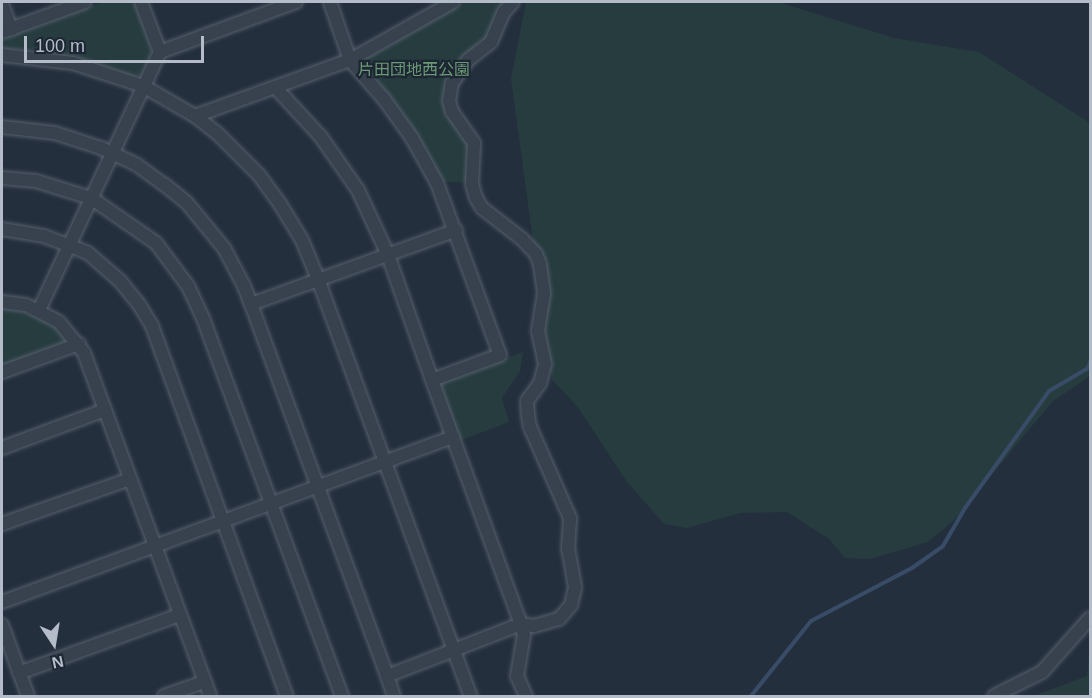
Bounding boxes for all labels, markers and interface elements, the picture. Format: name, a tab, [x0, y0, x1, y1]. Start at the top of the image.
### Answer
scale bar	[27, 24, 207, 62]
text: 100 m	[35, 36, 85, 56]
park label: 片田団地西公園	[358, 60, 470, 80]
north arrow	[24, 614, 84, 674]
text: N	[50, 653, 65, 672]

